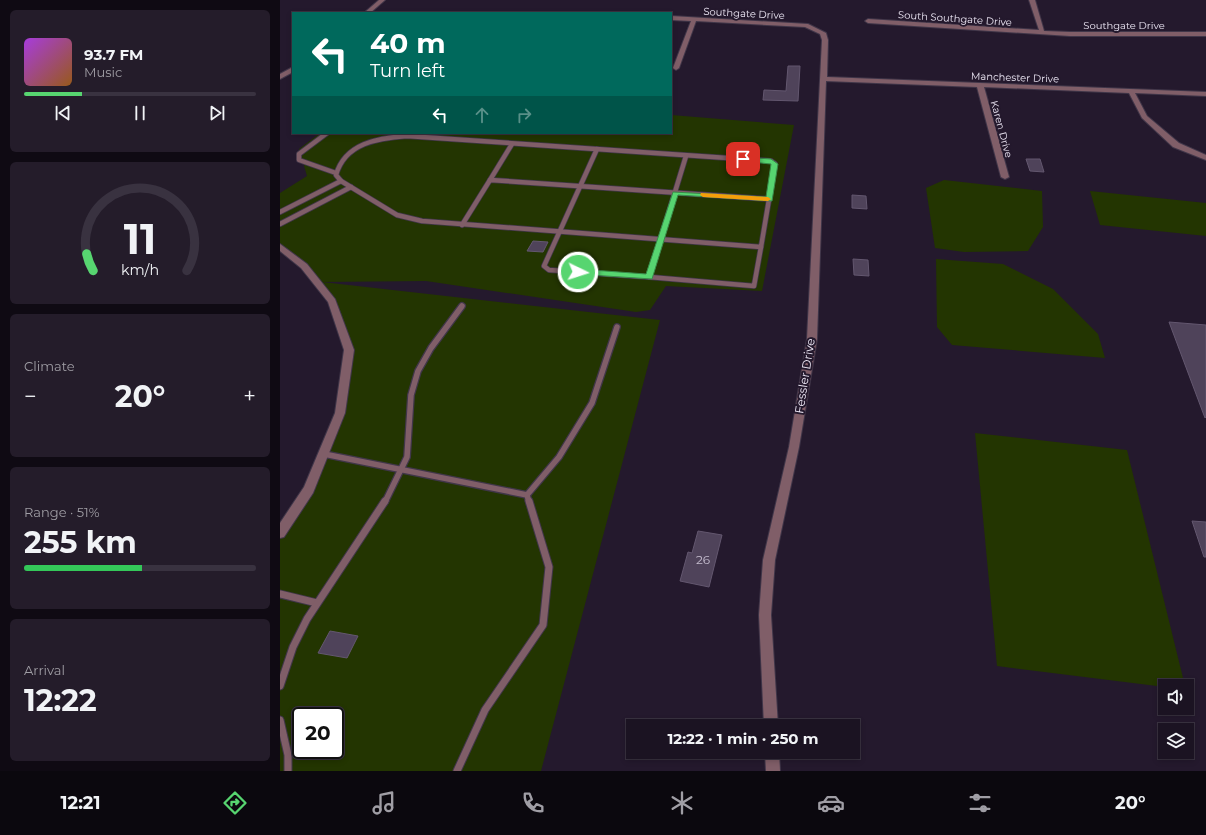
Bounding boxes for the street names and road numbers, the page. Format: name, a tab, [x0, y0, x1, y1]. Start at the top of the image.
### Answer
street label: Southgate Drive	[703, 5, 785, 22]
street label: South Southgate Drive	[898, 8, 1012, 29]
street label: Southgate Drive	[1083, 19, 1165, 32]
street label: Manchester Drive	[971, 69, 1059, 86]
street label: Karen Drive	[988, 99, 1015, 159]
street label: Fessler Drive	[791, 337, 818, 415]

